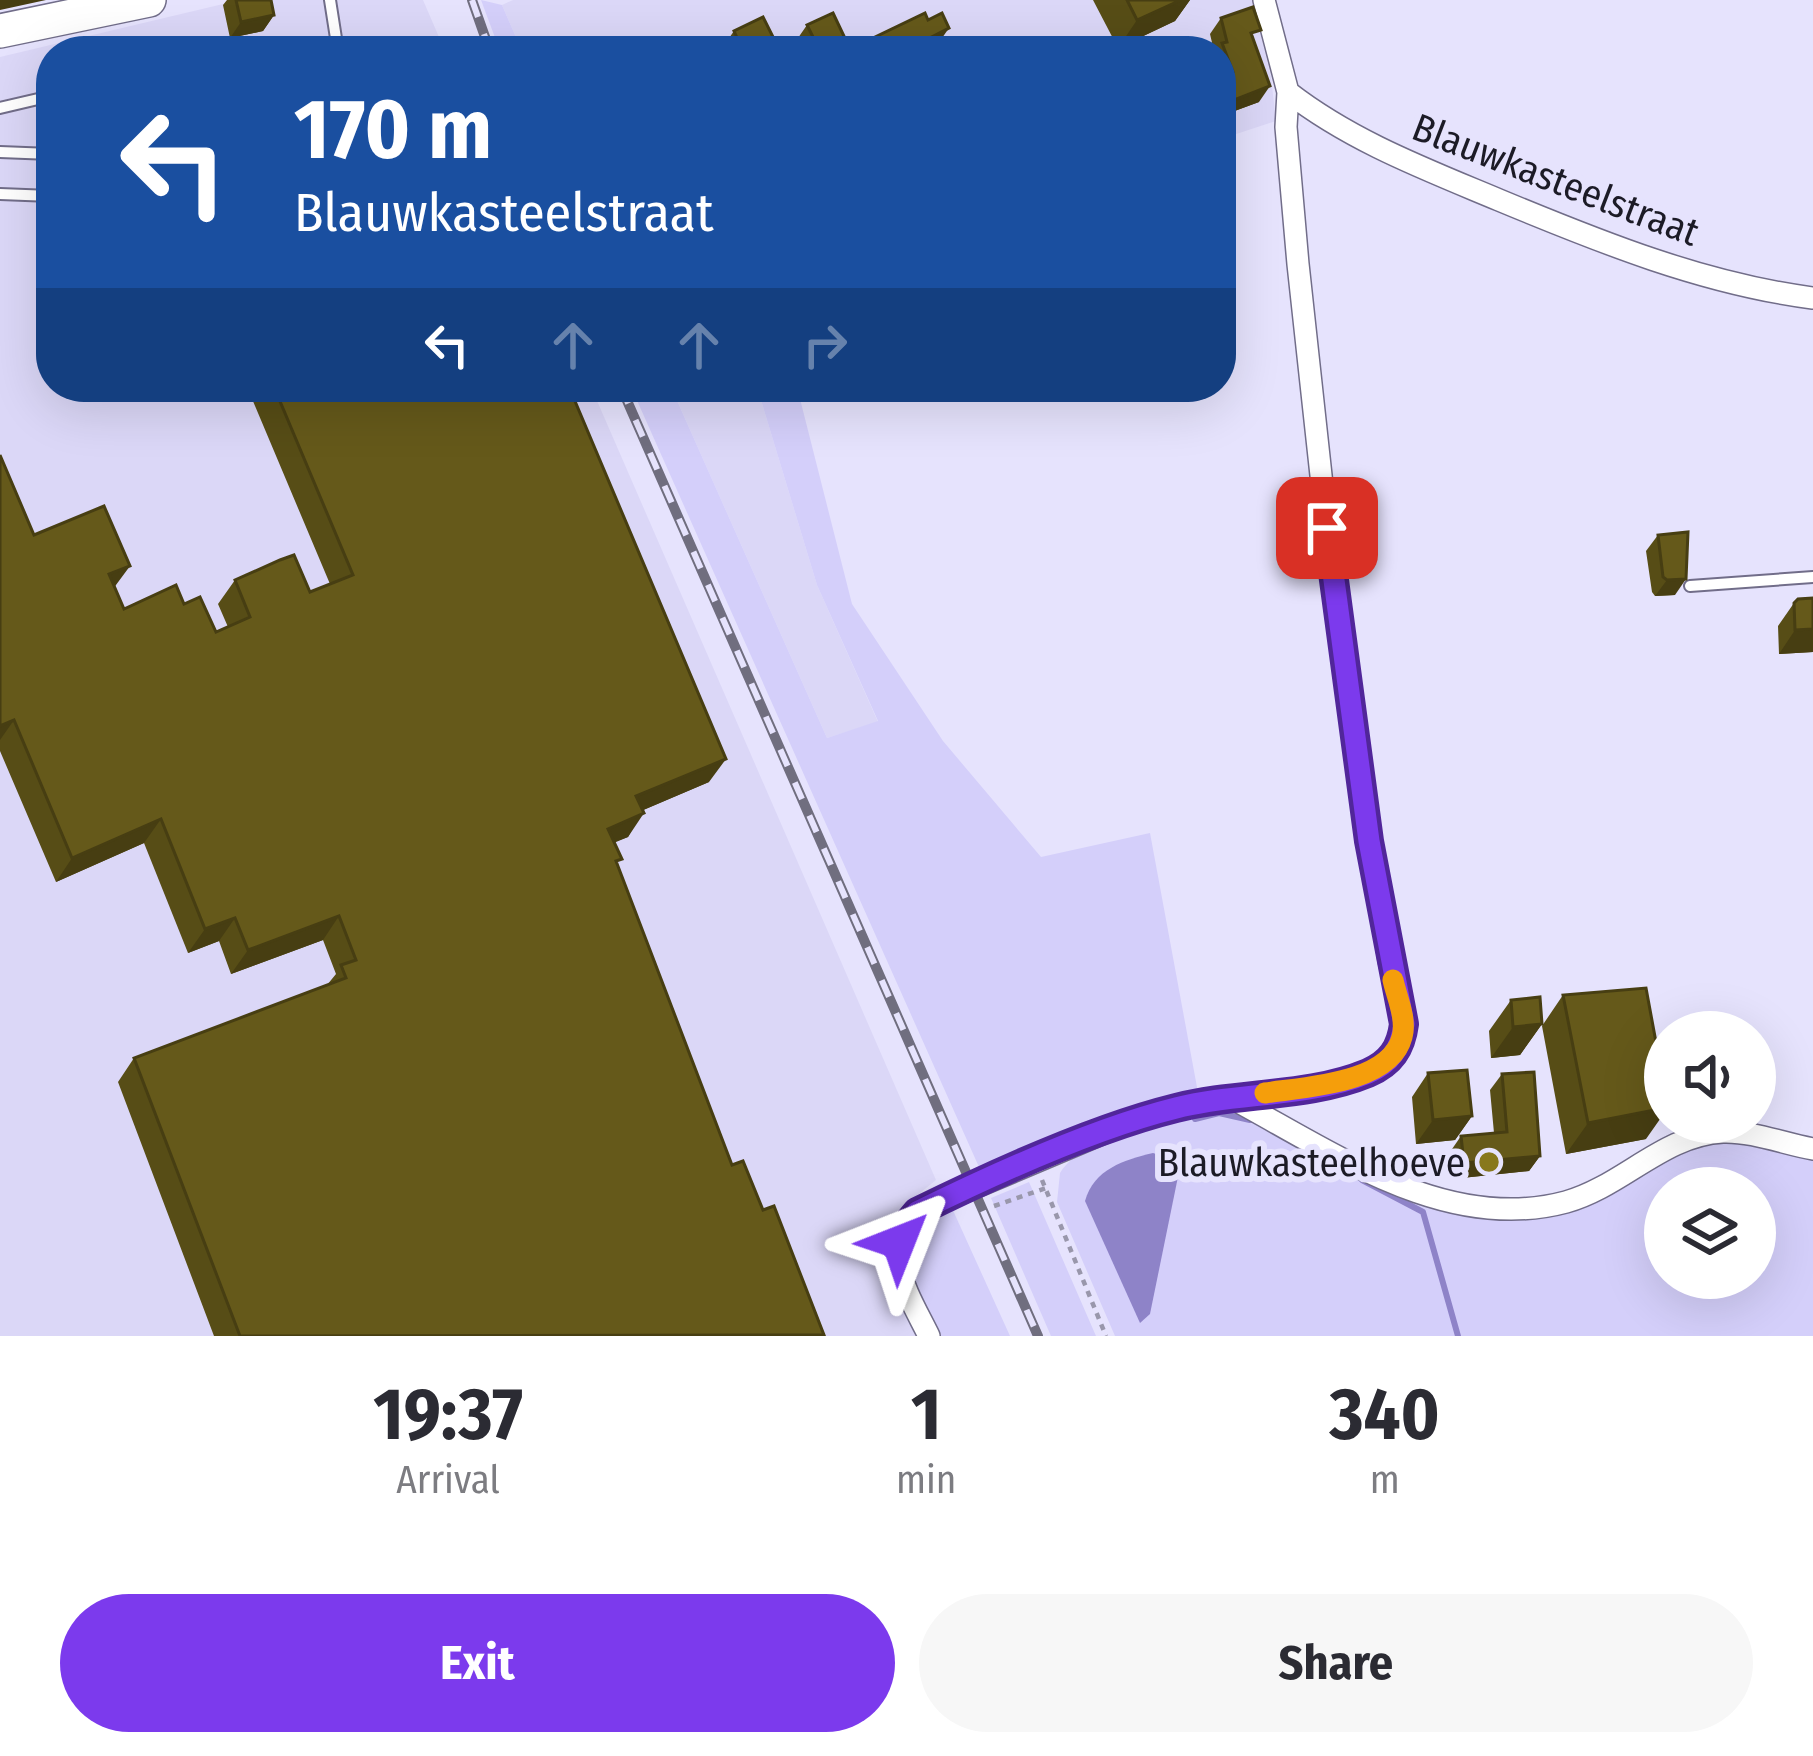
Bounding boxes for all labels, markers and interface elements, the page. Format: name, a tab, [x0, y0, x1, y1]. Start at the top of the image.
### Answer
text: 170 m	[294, 79, 492, 180]
icon: left	[96, 84, 252, 240]
street label: Blauwkasteelstraat	[1406, 104, 1706, 256]
text: Blauwkasteelstraat	[294, 181, 714, 245]
icon: left	[414, 312, 480, 378]
icon: ahead	[540, 312, 606, 378]
icon: ahead	[666, 312, 732, 378]
icon: right	[792, 312, 858, 378]
pin	[1276, 477, 1378, 579]
icon: arrive	[1294, 495, 1360, 561]
map controls	[1644, 1011, 1776, 1299]
button: sound	[1644, 1011, 1776, 1143]
place label: Blauwkasteelhoeve	[1158, 1140, 1465, 1186]
marker: Blauwkasteelhoeve	[1476, 1149, 1502, 1175]
button: layers	[1644, 1167, 1776, 1299]
position arrow	[836, 1179, 962, 1305]
text: 19:37	[373, 1372, 523, 1458]
text: 1	[911, 1372, 941, 1458]
text: 340	[1330, 1372, 1440, 1458]
text: Arrival	[396, 1457, 500, 1503]
text: min	[896, 1457, 956, 1503]
text: m	[1370, 1457, 1400, 1503]
button: Exit	[60, 1594, 895, 1732]
button: Share	[919, 1594, 1753, 1732]

